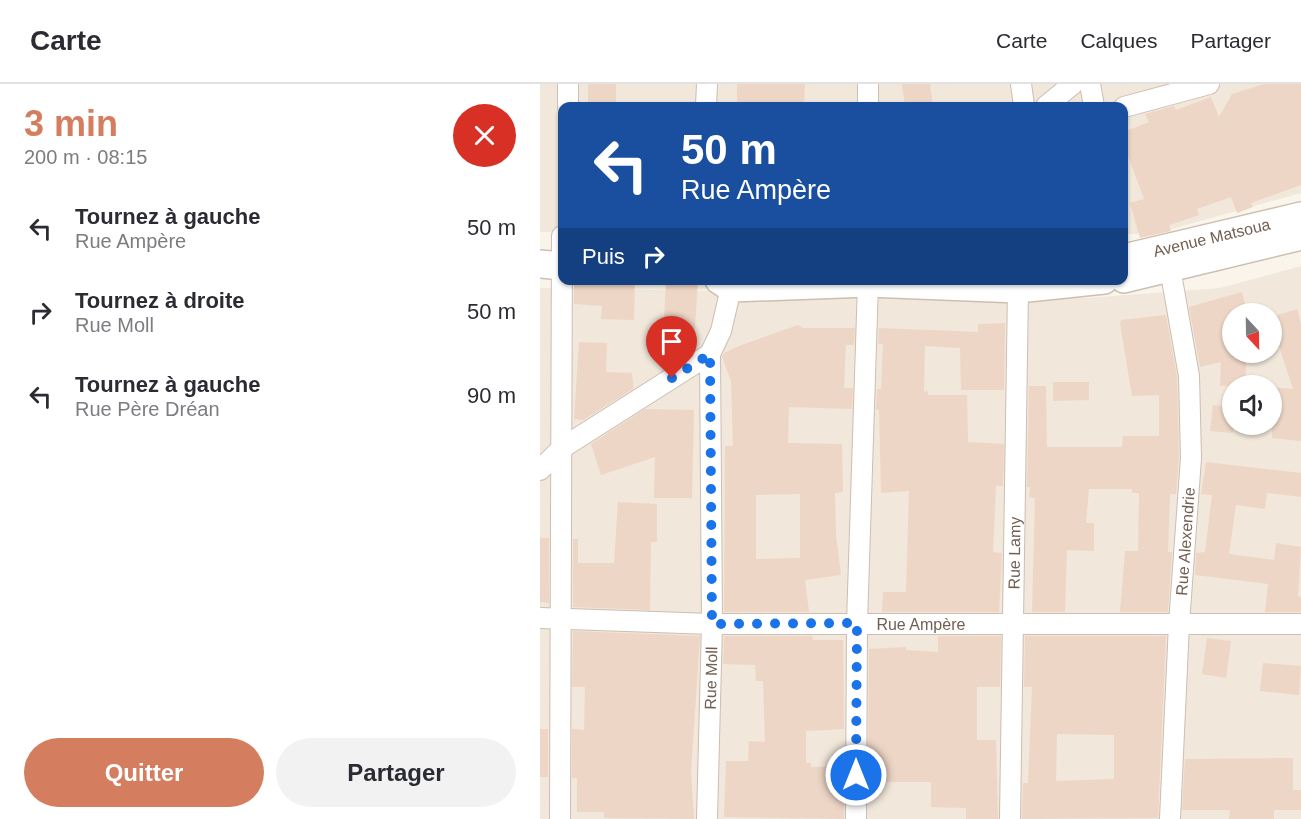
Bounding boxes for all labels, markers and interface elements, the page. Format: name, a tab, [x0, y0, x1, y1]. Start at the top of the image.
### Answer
text: Carte	[30, 25, 102, 56]
text: Carte	[996, 29, 1047, 52]
text: Calques	[1080, 29, 1157, 52]
text: Partager	[1190, 29, 1271, 52]
text: 3 min	[24, 103, 118, 144]
button: close	[453, 104, 516, 167]
icon: left	[582, 126, 660, 204]
text: 50 m	[681, 126, 777, 173]
text: 200 m · 08:15	[24, 146, 147, 168]
text: Rue Ampère	[681, 175, 831, 205]
text: Tournez à gauche	[75, 204, 260, 229]
icon: left	[24, 212, 57, 245]
text: 50 m	[467, 215, 516, 240]
street label: Avenue Matsoua	[1151, 216, 1272, 260]
text: Rue Ampère	[75, 230, 186, 252]
icon: right	[637, 240, 670, 273]
text: Puis	[582, 244, 625, 269]
text: Tournez à droite	[75, 288, 245, 313]
icon: right	[24, 296, 57, 329]
text: 50 m	[467, 299, 516, 324]
north arrow	[1222, 303, 1282, 363]
map controls	[1222, 303, 1282, 435]
text: Rue Moll	[75, 314, 154, 336]
pin	[646, 316, 697, 378]
icon: arrive	[655, 325, 688, 358]
text: Tournez à gauche	[75, 372, 260, 397]
button: sound	[1222, 375, 1282, 435]
icon: left	[24, 380, 57, 413]
text: 90 m	[467, 383, 516, 408]
text: Rue Père Dréan	[75, 398, 220, 420]
street label: Rue Alexendrie	[1173, 487, 1198, 596]
street label: Rue Lamy	[1005, 516, 1024, 590]
street label: Rue Ampère	[876, 616, 965, 633]
street label: Rue Moll	[702, 646, 720, 710]
button: Quitter	[24, 738, 264, 807]
button: Partager	[276, 738, 516, 807]
position arrow	[824, 743, 888, 807]

